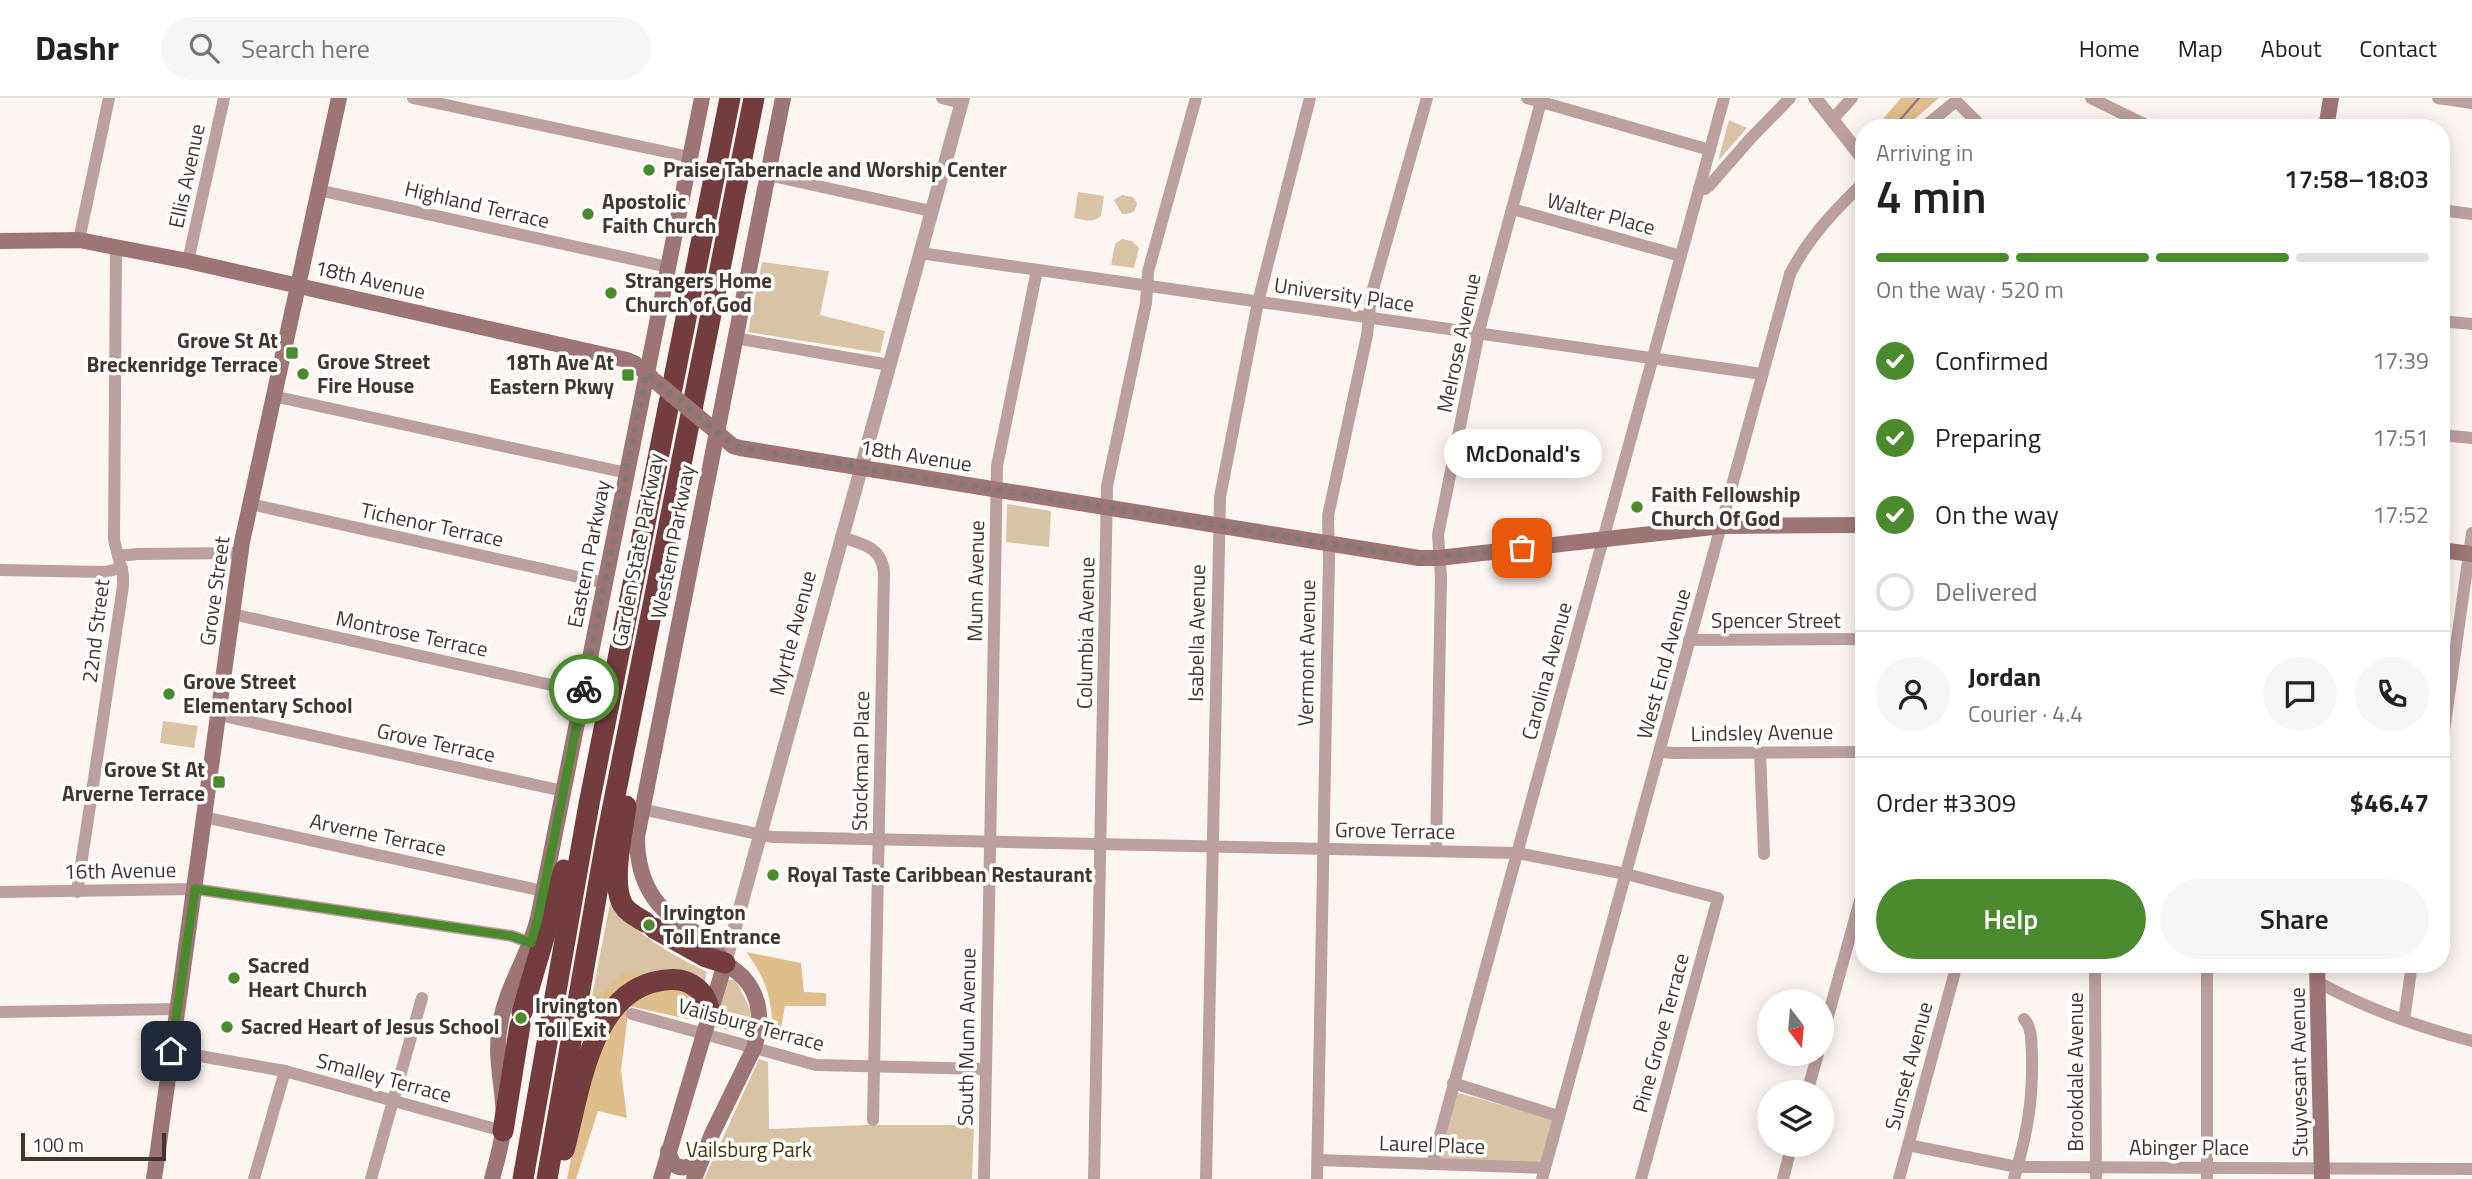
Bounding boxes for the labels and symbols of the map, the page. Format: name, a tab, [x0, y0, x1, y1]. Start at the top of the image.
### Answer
street label: Ellis Avenue	[159, 121, 213, 231]
place label: Praise Tabernacle and Worship Center	[663, 153, 1007, 185]
marker: Praise Tabernacle and Worship Center	[641, 162, 657, 178]
street label: Highland Terrace	[402, 172, 553, 236]
street label: Walter Place	[1544, 183, 1659, 243]
place label: Apostolic Faith Church	[602, 185, 716, 241]
marker: Apostolic Faith Church	[580, 206, 596, 222]
street label: 18th Avenue	[312, 251, 429, 307]
place label: Strangers Home Church of God	[625, 264, 772, 320]
street label: University Place	[1272, 268, 1416, 320]
street label: Melrose Avenue	[1428, 270, 1488, 415]
marker: Strangers Home Church of God	[603, 285, 619, 301]
place label: Grove St At Breckenridge Terrace	[86, 324, 278, 380]
marker: Grove St At Breckenridge Terrace	[284, 345, 300, 361]
place label: Grove Street Fire House	[317, 345, 431, 401]
place label: 18Th Ave At Eastern Pkwy	[489, 346, 614, 402]
marker: Grove Street Fire House	[295, 366, 311, 382]
marker: 18Th Ave At Eastern Pkwy	[620, 367, 636, 383]
callout: McDonald's	[1443, 429, 1601, 478]
street label: 18th Avenue	[858, 430, 974, 480]
street label: Garden State Parkway	[603, 450, 671, 649]
street label: Western Parkway	[641, 462, 703, 622]
street label: Eastern Parkway	[558, 477, 618, 630]
place label: Faith Fellowship Church Of God	[1651, 478, 1800, 534]
street label: Tichenor Terrace	[358, 493, 507, 555]
marker: Faith Fellowship Church Of God	[1629, 499, 1645, 515]
pin	[1492, 518, 1552, 578]
street label: Munn Avenue	[958, 520, 992, 642]
street label: Grove Street	[190, 533, 238, 648]
street label: Columbia Avenue	[1068, 557, 1102, 709]
street label: Isabella Avenue	[1179, 564, 1213, 702]
street label: Myrtle Avenue	[760, 567, 824, 699]
street label: 22nd Street	[73, 576, 117, 685]
street label: Vermont Avenue	[1289, 579, 1323, 727]
street label: West End Avenue	[1628, 585, 1699, 743]
street label: Carolina Avenue	[1512, 598, 1580, 743]
street label: Montrose Terrace	[333, 601, 491, 665]
street label: Spencer Street	[1711, 604, 1842, 636]
courier	[549, 654, 619, 724]
place label: Grove Street Elementary School	[183, 665, 353, 721]
marker: Grove Street Elementary School	[161, 686, 177, 702]
street label: Stockman Place	[843, 691, 877, 831]
street label: Grove Terrace	[374, 714, 498, 770]
street label: Lindsley Avenue	[1690, 715, 1834, 749]
place label: Grove St At Arverne Terrace	[62, 753, 205, 809]
marker: Grove St At Arverne Terrace	[211, 774, 227, 790]
street label: Arverne Terrace	[307, 804, 449, 864]
street label: Grove Terrace	[1335, 813, 1456, 847]
street label: 16th Avenue	[63, 853, 176, 887]
place label: Royal Taste Caribbean Restaurant	[787, 858, 1093, 890]
marker: Royal Taste Caribbean Restaurant	[765, 867, 781, 883]
place label: Irvington Toll Entrance	[663, 896, 781, 952]
marker: Irvington Toll Entrance	[641, 917, 657, 933]
street label: South Munn Avenue	[948, 947, 984, 1127]
place label: Sacred Heart Church	[248, 949, 367, 1005]
street label: Pine Grove Terrace	[1623, 949, 1697, 1116]
marker: Sacred Heart Church	[226, 970, 242, 986]
street label: Stuyvesant Avenue	[2281, 987, 2315, 1157]
place label: Irvington Toll Exit	[535, 989, 618, 1045]
street label: Vailsburg Terrace	[674, 989, 828, 1059]
north arrow	[1757, 989, 1834, 1066]
street label: Brookdale Avenue	[2059, 992, 2091, 1152]
street label: Sunset Avenue	[1876, 998, 1941, 1134]
place label: Sacred Heart of Jesus School	[241, 1010, 500, 1042]
marker: Irvington Toll Exit	[513, 1010, 529, 1026]
marker: Sacred Heart of Jesus School	[219, 1019, 235, 1035]
pin	[141, 1021, 201, 1081]
street label: Smalley Terrace	[313, 1044, 455, 1110]
street label: Laurel Place	[1378, 1126, 1486, 1162]
scale bar	[21, 1130, 166, 1162]
street label: Abinger Place	[2129, 1131, 2249, 1163]
park label: Vailsburg Park	[686, 1133, 812, 1165]

